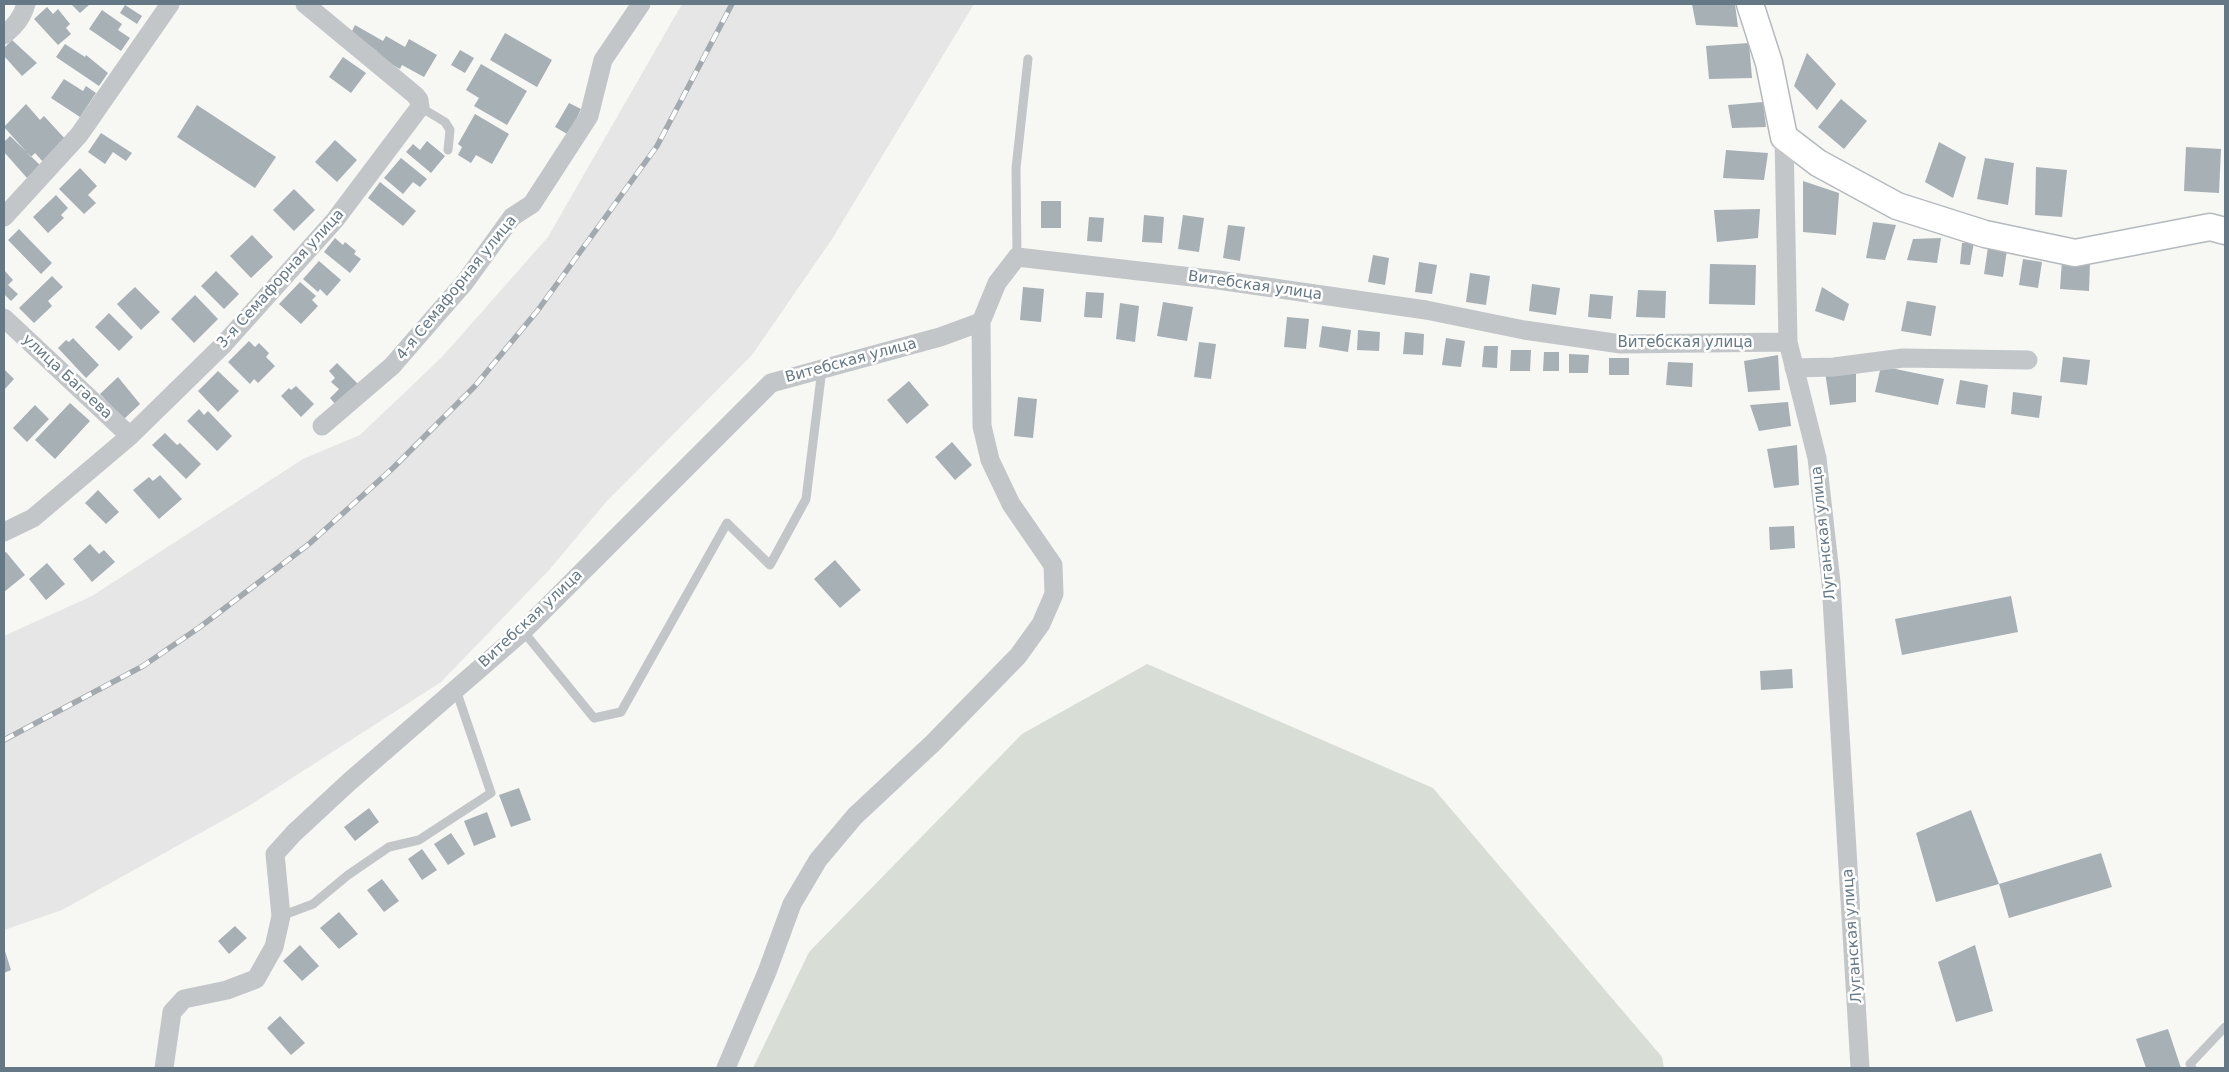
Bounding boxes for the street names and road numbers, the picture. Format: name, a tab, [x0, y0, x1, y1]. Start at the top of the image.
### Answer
street label: 3-я Семафорная улица	[214, 206, 348, 352]
street label: 4-я Семафорная улица	[393, 212, 521, 364]
street label: Витебская улица	[1187, 268, 1323, 304]
street label: улица Багаева	[18, 331, 116, 423]
street label: Витебская улица	[1617, 334, 1753, 352]
street label: Витебская улица	[783, 335, 919, 387]
street label: Луганская улица	[1808, 465, 1840, 601]
street label: Витебская улица	[475, 566, 587, 672]
street label: Луганская улица	[1839, 868, 1867, 1004]

